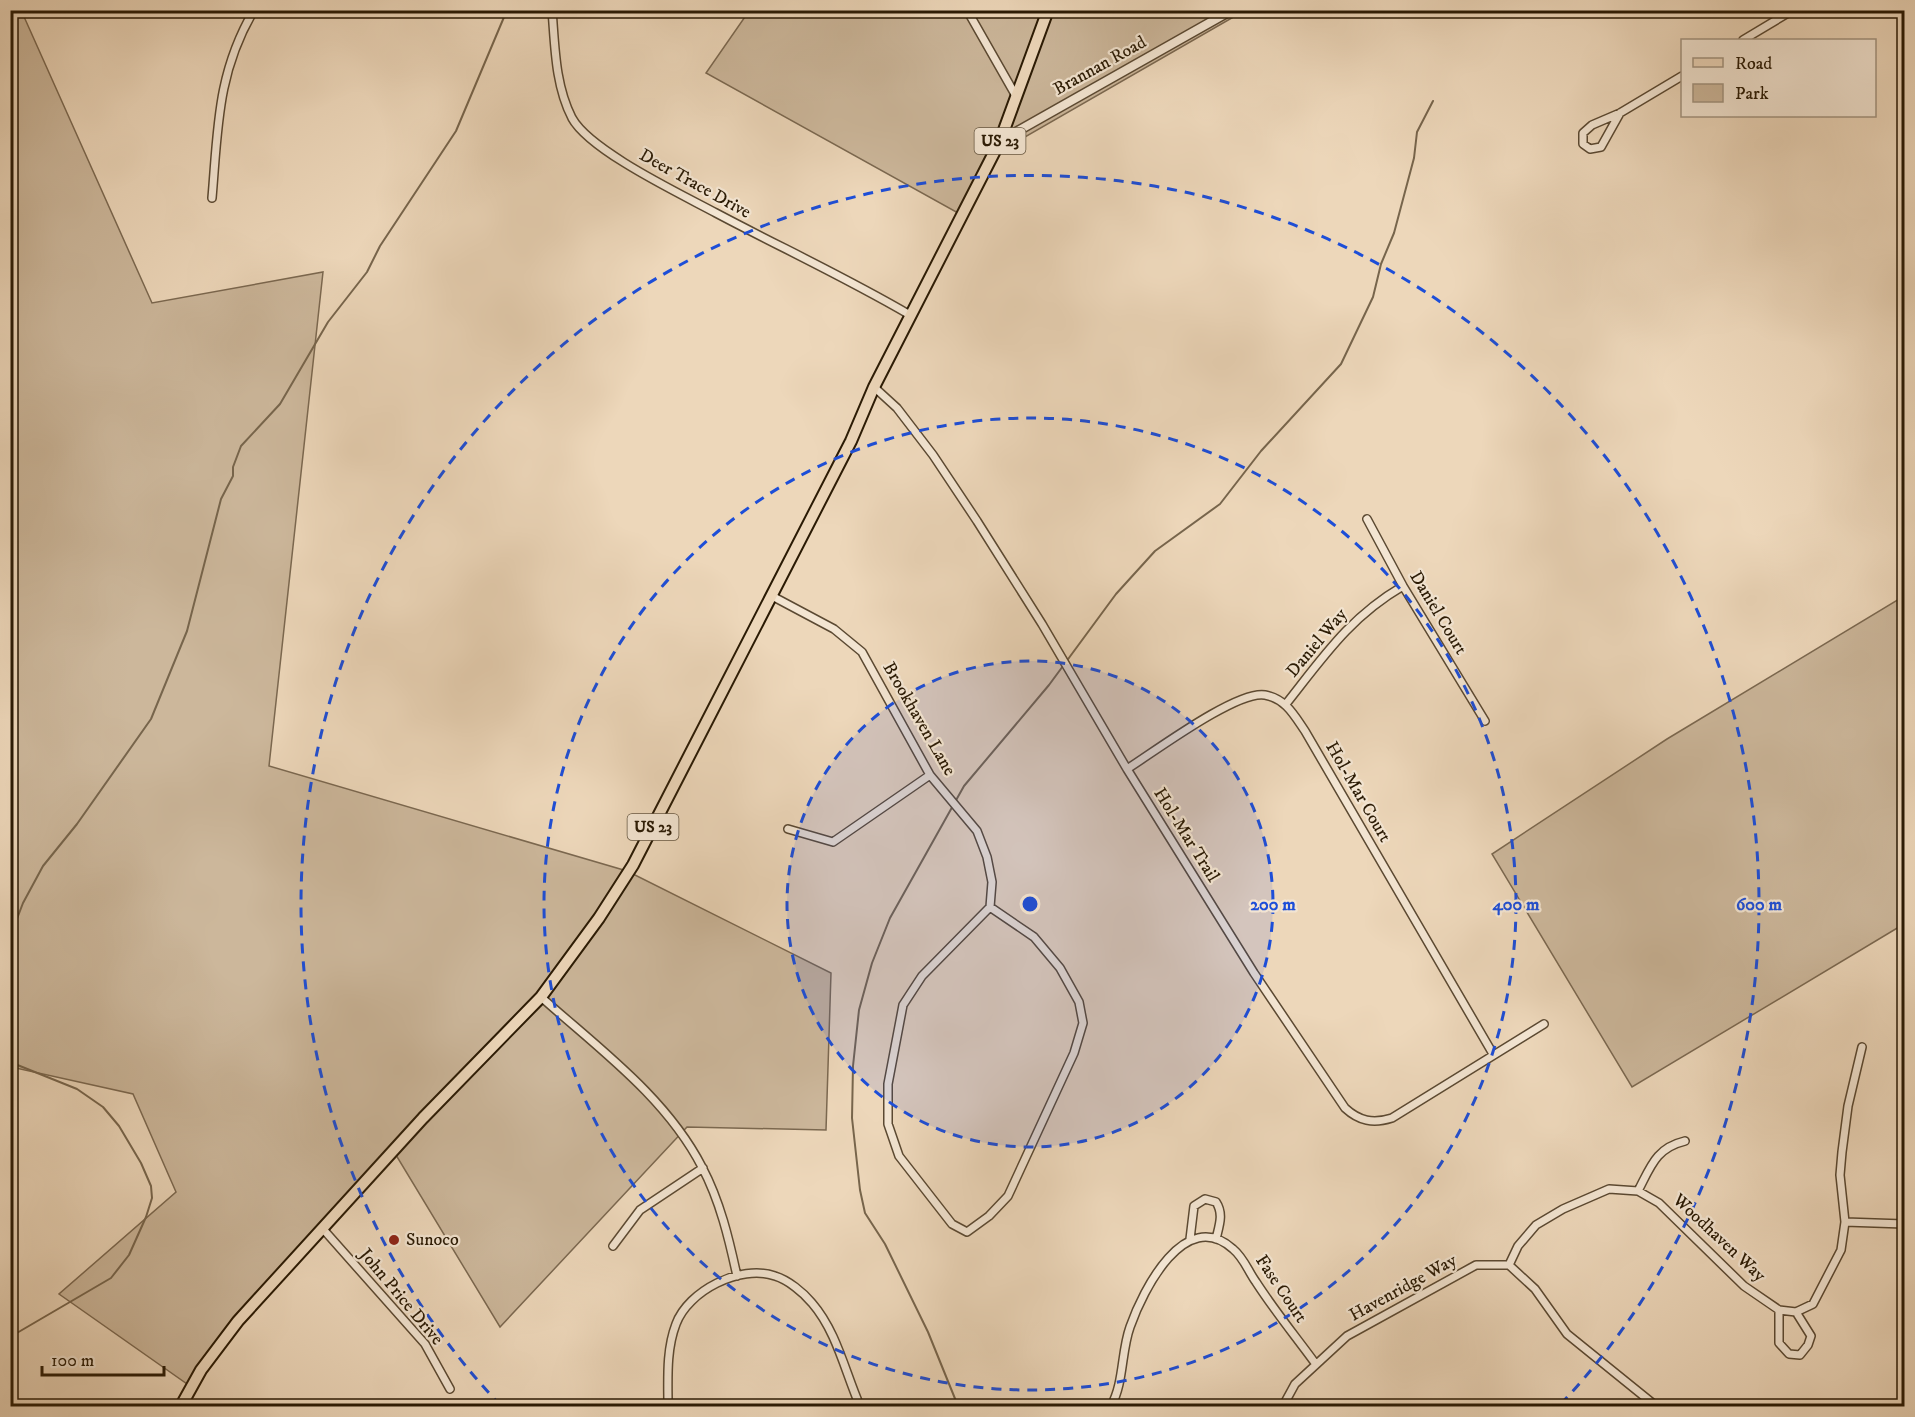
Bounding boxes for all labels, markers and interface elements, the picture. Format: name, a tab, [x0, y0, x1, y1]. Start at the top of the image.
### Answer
street label: Brannan Road	[1050, 31, 1150, 101]
legend	[1681, 39, 1876, 117]
text: Road	[1735, 53, 1772, 75]
text: Park	[1735, 83, 1769, 105]
road number: US 23	[974, 128, 1026, 154]
street label: Deer Trace Drive	[635, 144, 755, 224]
street label: Daniel Court	[1404, 567, 1472, 659]
street label: Daniel Way	[1282, 604, 1352, 682]
street label: Brookhaven Lane	[878, 658, 960, 780]
street label: Hol-Mar Court	[1320, 738, 1396, 847]
street label: Hol-Mar Trail	[1148, 784, 1224, 887]
road number: US 23	[628, 814, 678, 840]
centre of rings	[1020, 894, 1040, 914]
text: 200 m	[1250, 894, 1296, 916]
text: 400 m	[1491, 894, 1540, 916]
text: 600 m	[1736, 894, 1783, 916]
street label: Woodhaven Way	[1667, 1189, 1770, 1287]
place label: Sunoco	[406, 1229, 459, 1251]
marker: Sunoco	[387, 1233, 401, 1247]
street label: John Price Drive	[353, 1243, 448, 1350]
street label: Havenridge Way	[1345, 1249, 1461, 1327]
street label: Fase Court	[1250, 1251, 1312, 1327]
scale bar	[42, 1339, 164, 1377]
text: 100 m	[51, 1350, 94, 1372]

